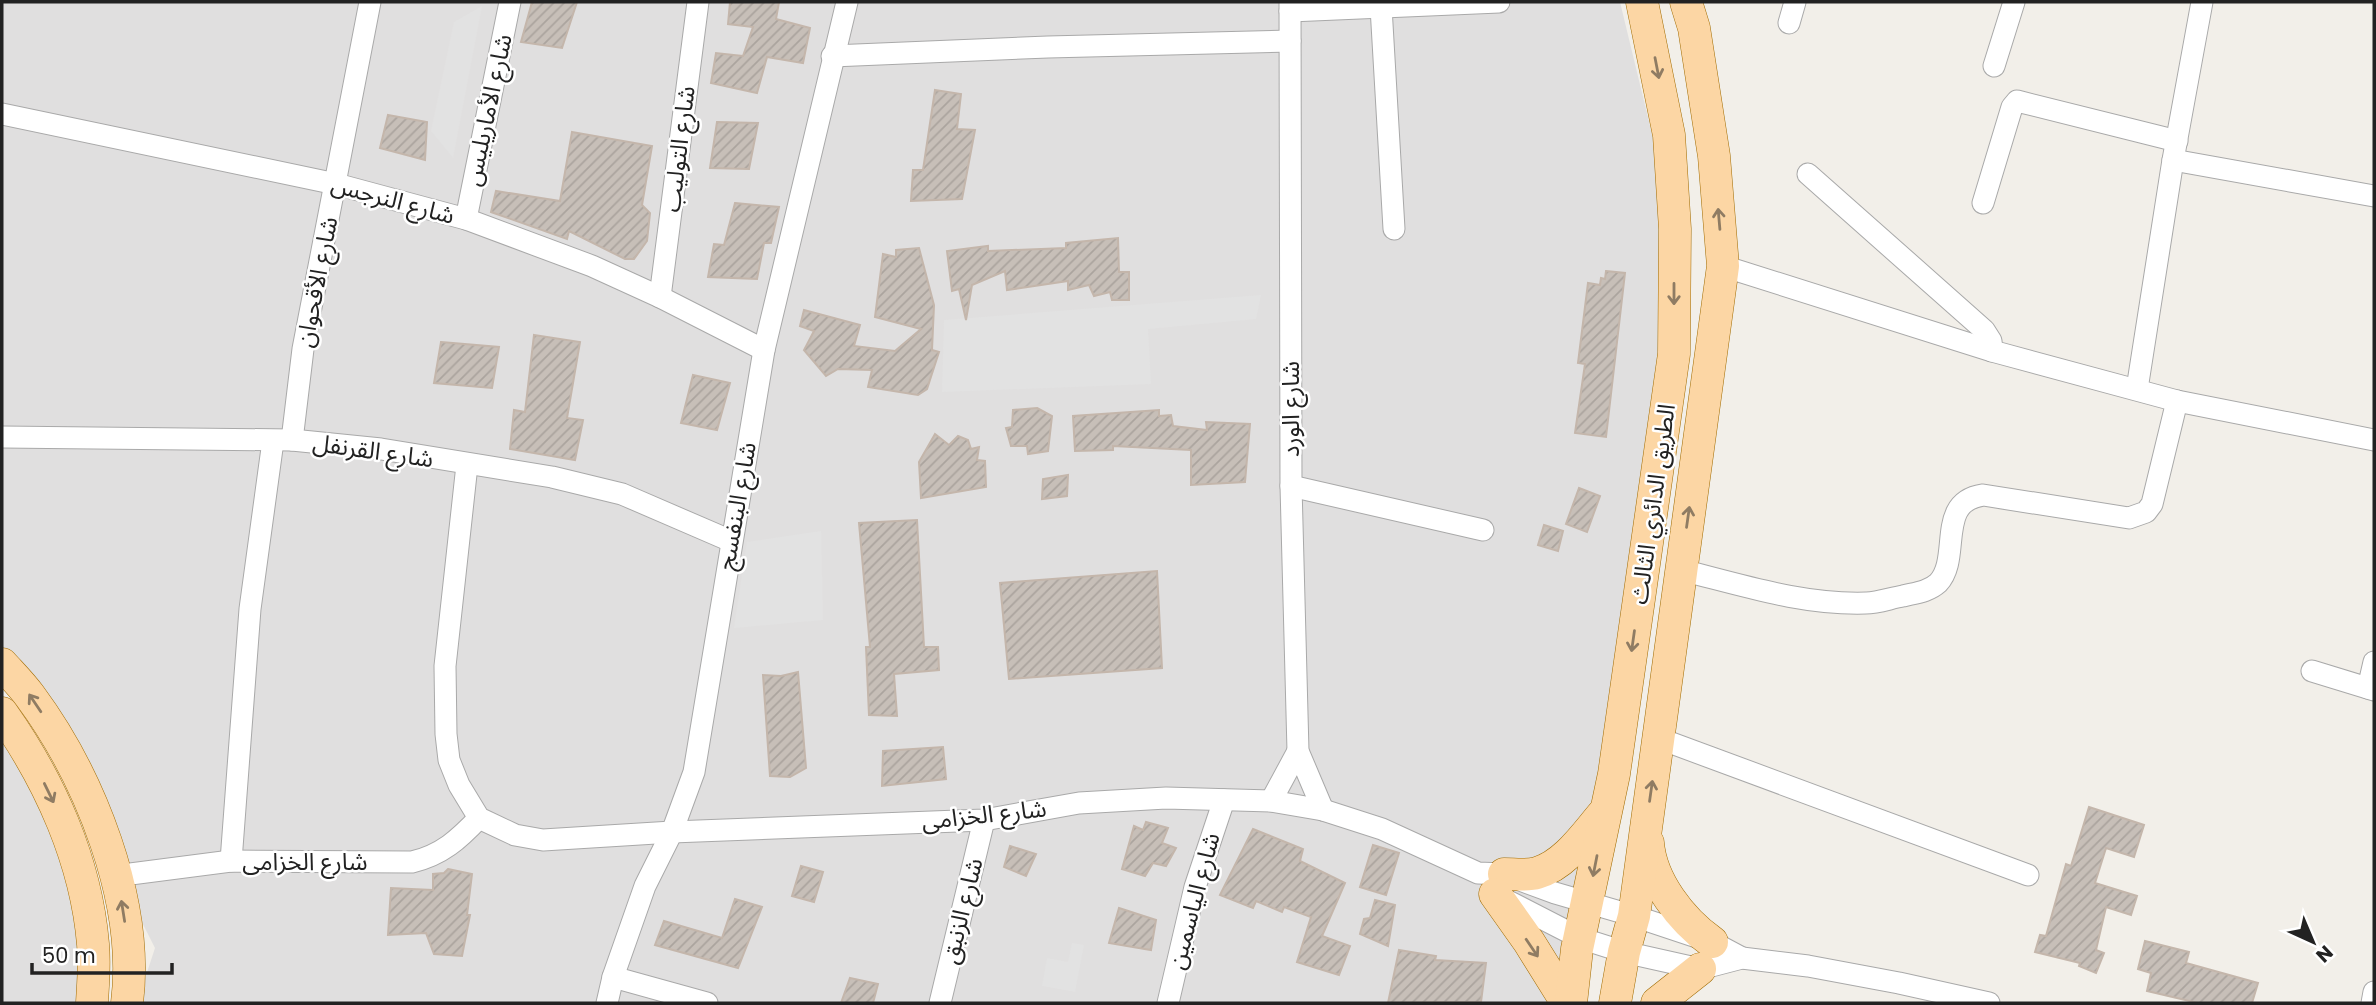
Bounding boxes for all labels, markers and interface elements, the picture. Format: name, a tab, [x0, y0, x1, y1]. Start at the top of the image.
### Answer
street label: شارع الأماريليس	[455, 31, 521, 189]
one-way arrow	[1650, 56, 1664, 79]
street label: شارع التوليب	[654, 84, 704, 214]
street label: شارع النرجس	[327, 167, 459, 233]
one-way arrow	[1712, 208, 1725, 231]
street label: شارع الأقحوان	[288, 214, 346, 350]
one-way arrow	[1668, 283, 1681, 306]
street label: شارع الورد	[1274, 361, 1308, 457]
street label: الطريق الدائري الثالث	[1622, 402, 1685, 607]
street label: شارع القرنفل	[310, 426, 436, 476]
street label: شارع البنفسج	[709, 439, 765, 573]
one-way arrow	[1682, 506, 1695, 529]
one-way arrow	[1626, 630, 1639, 652]
one-way arrow	[27, 694, 41, 714]
one-way arrow	[1645, 781, 1658, 803]
one-way arrow	[42, 782, 56, 803]
street label: شارع الخزامى	[920, 792, 1048, 838]
street label: شارع الياسمين	[1159, 829, 1229, 973]
street label: شارع الخزامى	[242, 845, 368, 879]
street label: شارع الزنبق	[932, 854, 992, 968]
one-way arrow	[1587, 854, 1601, 877]
one-way arrow	[116, 900, 129, 923]
north arrow	[2278, 907, 2348, 977]
scale bar	[32, 932, 172, 976]
one-way arrow	[1525, 938, 1539, 957]
text: N	[2310, 939, 2339, 969]
text: 50 m	[42, 941, 96, 970]

